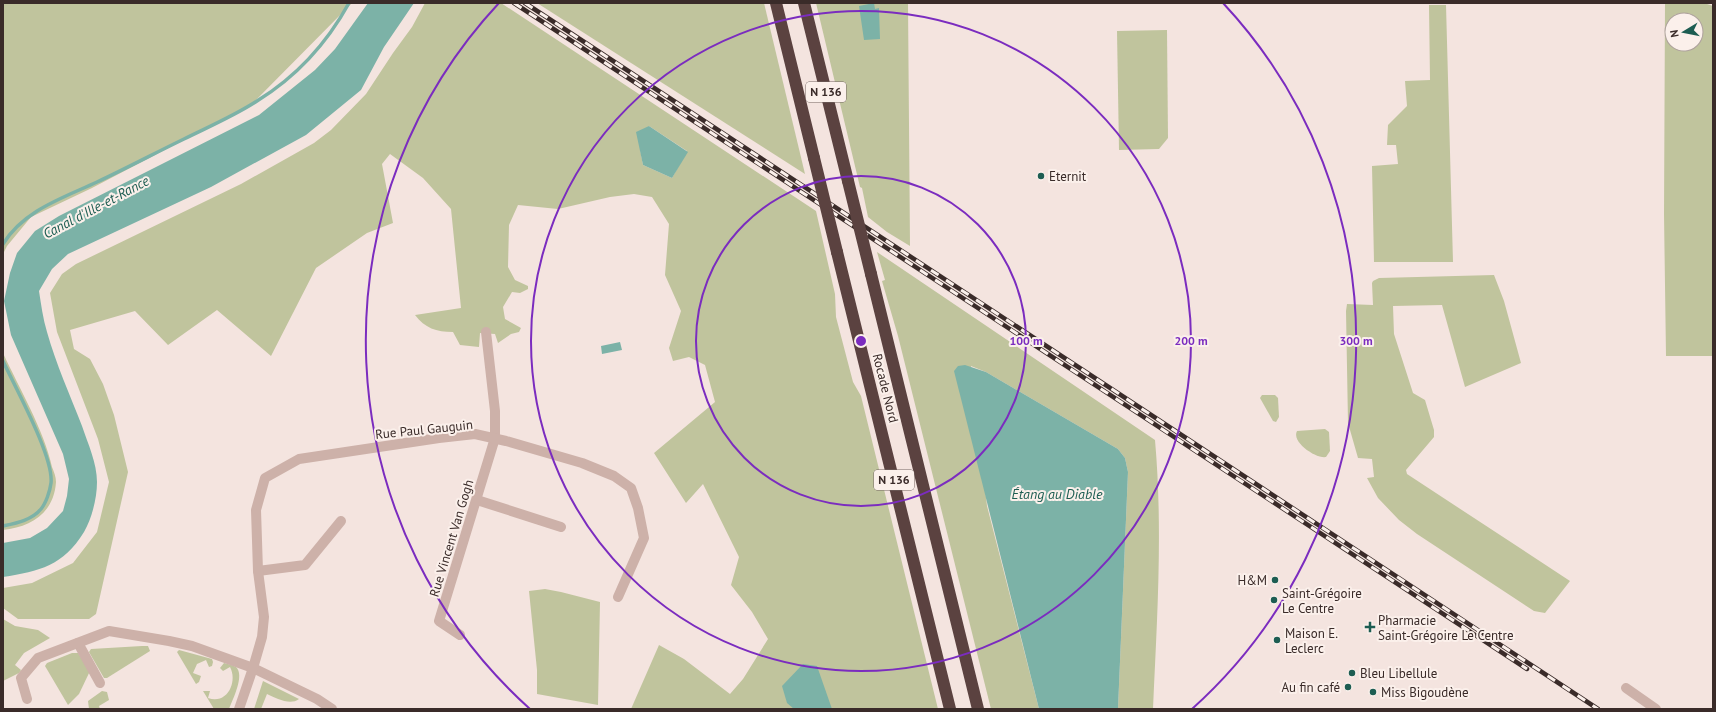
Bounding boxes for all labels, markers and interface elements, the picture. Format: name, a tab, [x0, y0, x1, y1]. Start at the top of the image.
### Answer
north arrow	[1664, 12, 1704, 52]
text: N	[1667, 29, 1682, 39]
road number: N 136	[806, 82, 846, 102]
place label: Eternit	[1049, 168, 1087, 185]
water label: Canal d'Ille-et-Rance	[40, 171, 152, 242]
marker: Eternit	[1036, 171, 1046, 181]
text: 100 m	[1009, 333, 1043, 348]
text: 200 m	[1174, 333, 1208, 348]
text: 300 m	[1339, 333, 1373, 348]
centre of rings	[854, 334, 868, 348]
street label: Rocade Nord	[869, 352, 902, 424]
street label: Rue Paul Gauguin	[374, 416, 474, 443]
road number: N 136	[874, 470, 914, 490]
street label: Rue Vincent Van Gogh	[426, 477, 477, 599]
water label: Étang au Diable	[1012, 485, 1103, 503]
place label: H&M	[1237, 572, 1267, 589]
marker: H&M	[1270, 575, 1280, 585]
place label: Saint-Grégoire Le Centre	[1282, 585, 1362, 617]
marker: Saint-Grégoire Le Centre	[1269, 595, 1279, 605]
place label: Pharmacie Saint-Grégoire Le Centre	[1378, 612, 1514, 644]
marker: Pharmacie Saint-Grégoire Le Centre	[1365, 622, 1375, 632]
place label: Maison E. Leclerc	[1285, 625, 1338, 657]
marker: Maison E. Leclerc	[1272, 635, 1282, 645]
place label: Bleu Libellule	[1360, 665, 1437, 682]
marker: Bleu Libellule	[1347, 668, 1357, 678]
place label: Au fin café	[1281, 679, 1340, 696]
marker: Au fin café	[1343, 682, 1353, 692]
place label: Miss Bigoudène	[1381, 684, 1469, 701]
marker: Miss Bigoudène	[1368, 687, 1378, 697]

